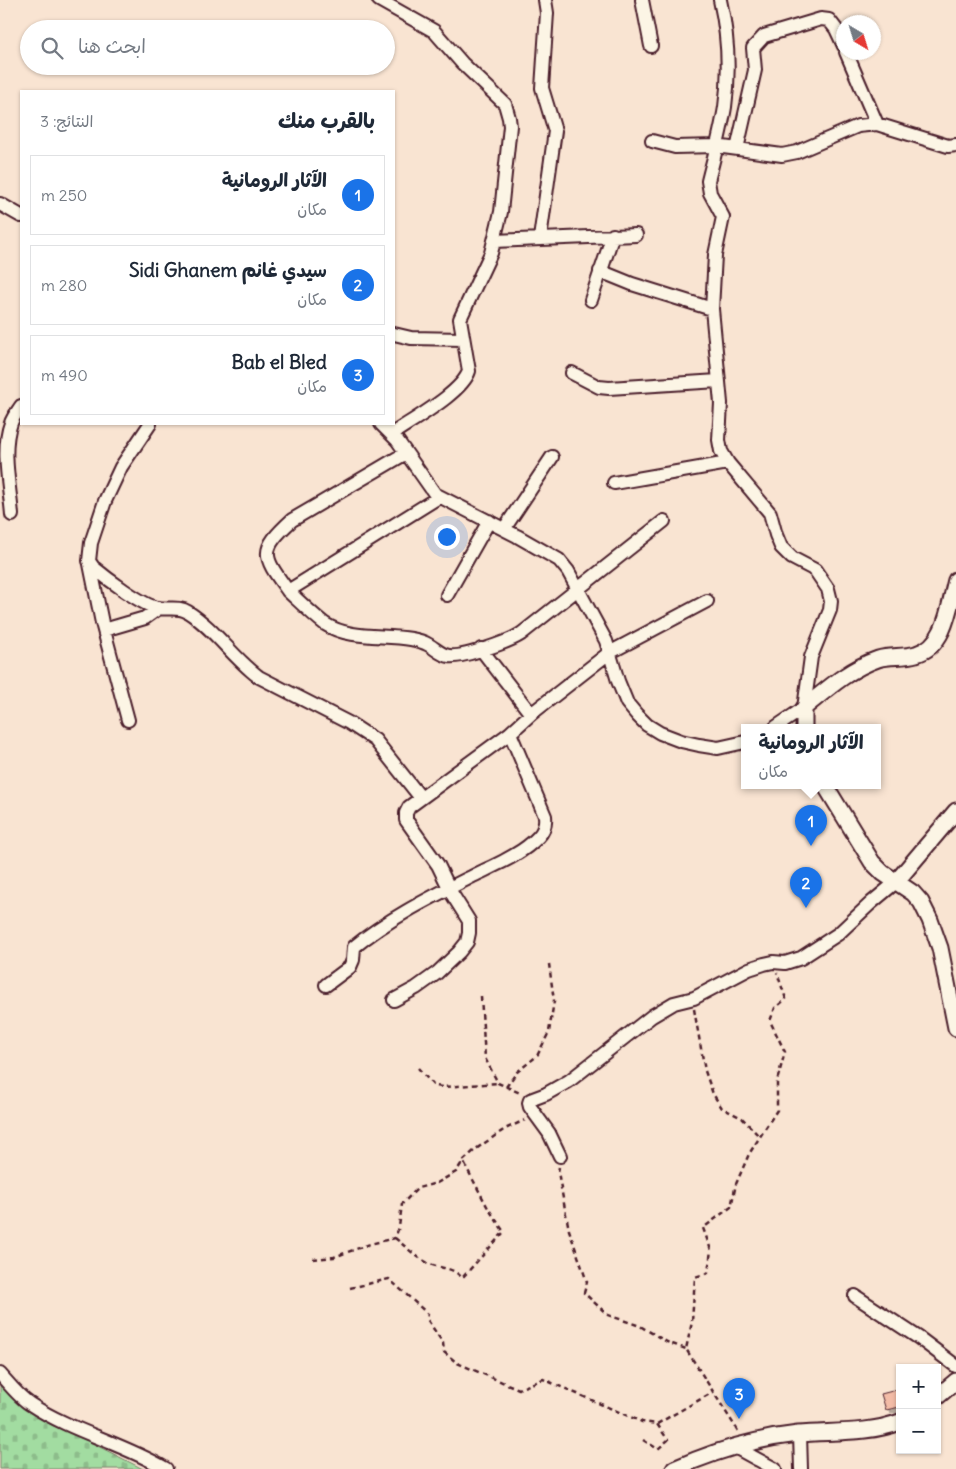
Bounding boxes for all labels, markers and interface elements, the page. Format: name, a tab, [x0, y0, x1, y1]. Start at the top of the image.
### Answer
north arrow	[836, 15, 881, 60]
search box	[20, 20, 395, 75]
icon: search	[38, 34, 66, 62]
text: ابحث هنا	[78, 34, 146, 58]
text: بالقرب منك	[278, 107, 375, 134]
text: النتائج: 3	[40, 111, 93, 131]
text: الآثار الرومانية	[222, 168, 327, 192]
text: 250 m	[41, 185, 87, 205]
text: 1	[355, 185, 361, 205]
text: مكان	[297, 199, 327, 219]
text: سيدي غانم Sidi Ghanem	[129, 258, 327, 282]
text: 280 m	[41, 275, 87, 295]
text: 2	[354, 275, 362, 295]
text: مكان	[297, 289, 327, 309]
text: Bab el Bled	[232, 350, 327, 374]
text: 490 m	[41, 365, 88, 385]
text: 3	[353, 365, 363, 385]
text: مكان	[297, 376, 327, 396]
your location	[434, 524, 460, 550]
popup	[741, 724, 881, 789]
text: الآثار الرومانية	[758, 730, 864, 754]
text: مكان	[758, 761, 788, 781]
pin: 1	[795, 805, 827, 846]
pin: 2	[790, 867, 822, 908]
map controls	[896, 1364, 941, 1454]
button: +	[896, 1364, 941, 1409]
pin: 3	[723, 1378, 755, 1419]
button: −	[896, 1409, 941, 1454]

